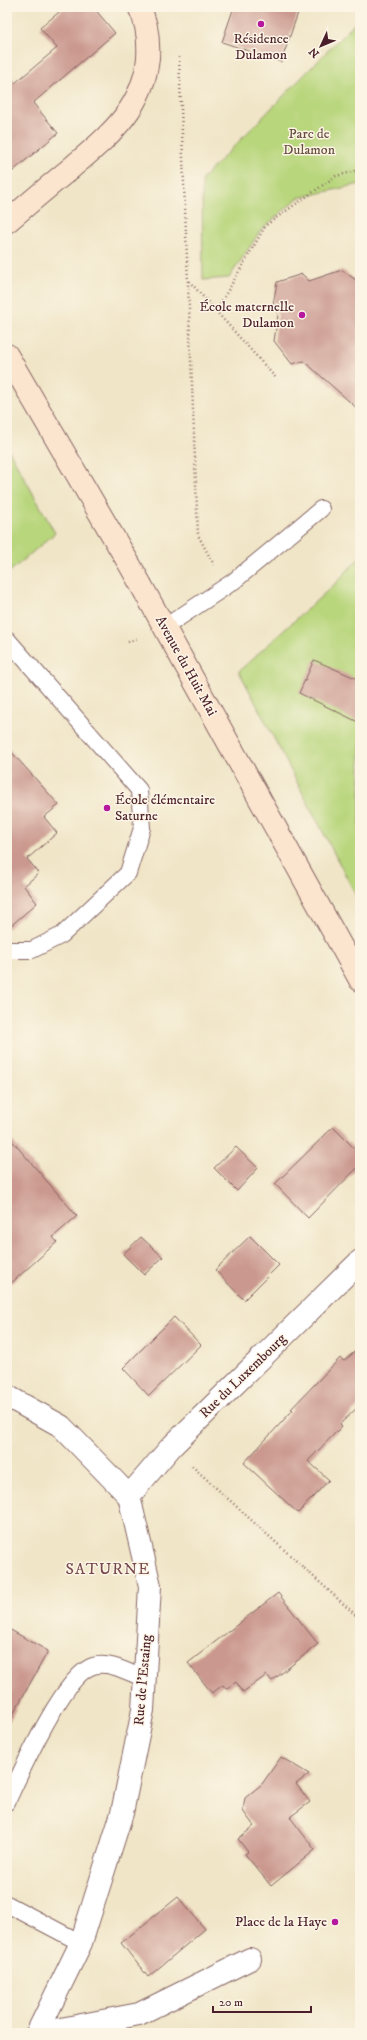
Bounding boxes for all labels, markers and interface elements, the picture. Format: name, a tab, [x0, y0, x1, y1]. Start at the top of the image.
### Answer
marker: Résidence Dulamon	[256, 19, 266, 29]
north arrow	[301, 26, 341, 66]
place label: Résidence Dulamon	[233, 30, 289, 64]
text: N	[306, 44, 323, 60]
park label: Parc de Dulamon	[283, 125, 336, 159]
place label: École maternelle Dulamon	[199, 298, 295, 332]
marker: École maternelle Dulamon	[297, 310, 307, 320]
street label: Avenue du Huit Mai	[151, 613, 221, 720]
place label: École élémentaire Saturne	[115, 791, 215, 825]
marker: École élémentaire Saturne	[102, 803, 112, 813]
street label: Rue du Luxembourg	[196, 1330, 290, 1422]
district label: SATURNE	[66, 1559, 150, 1579]
street label: Rue de l'Estaing	[130, 1634, 156, 1726]
place label: Place de la Haye	[235, 1913, 327, 1931]
marker: Place de la Haye	[330, 1917, 340, 1927]
scale bar	[213, 1988, 311, 2014]
text: 20 m	[219, 1995, 243, 2010]

